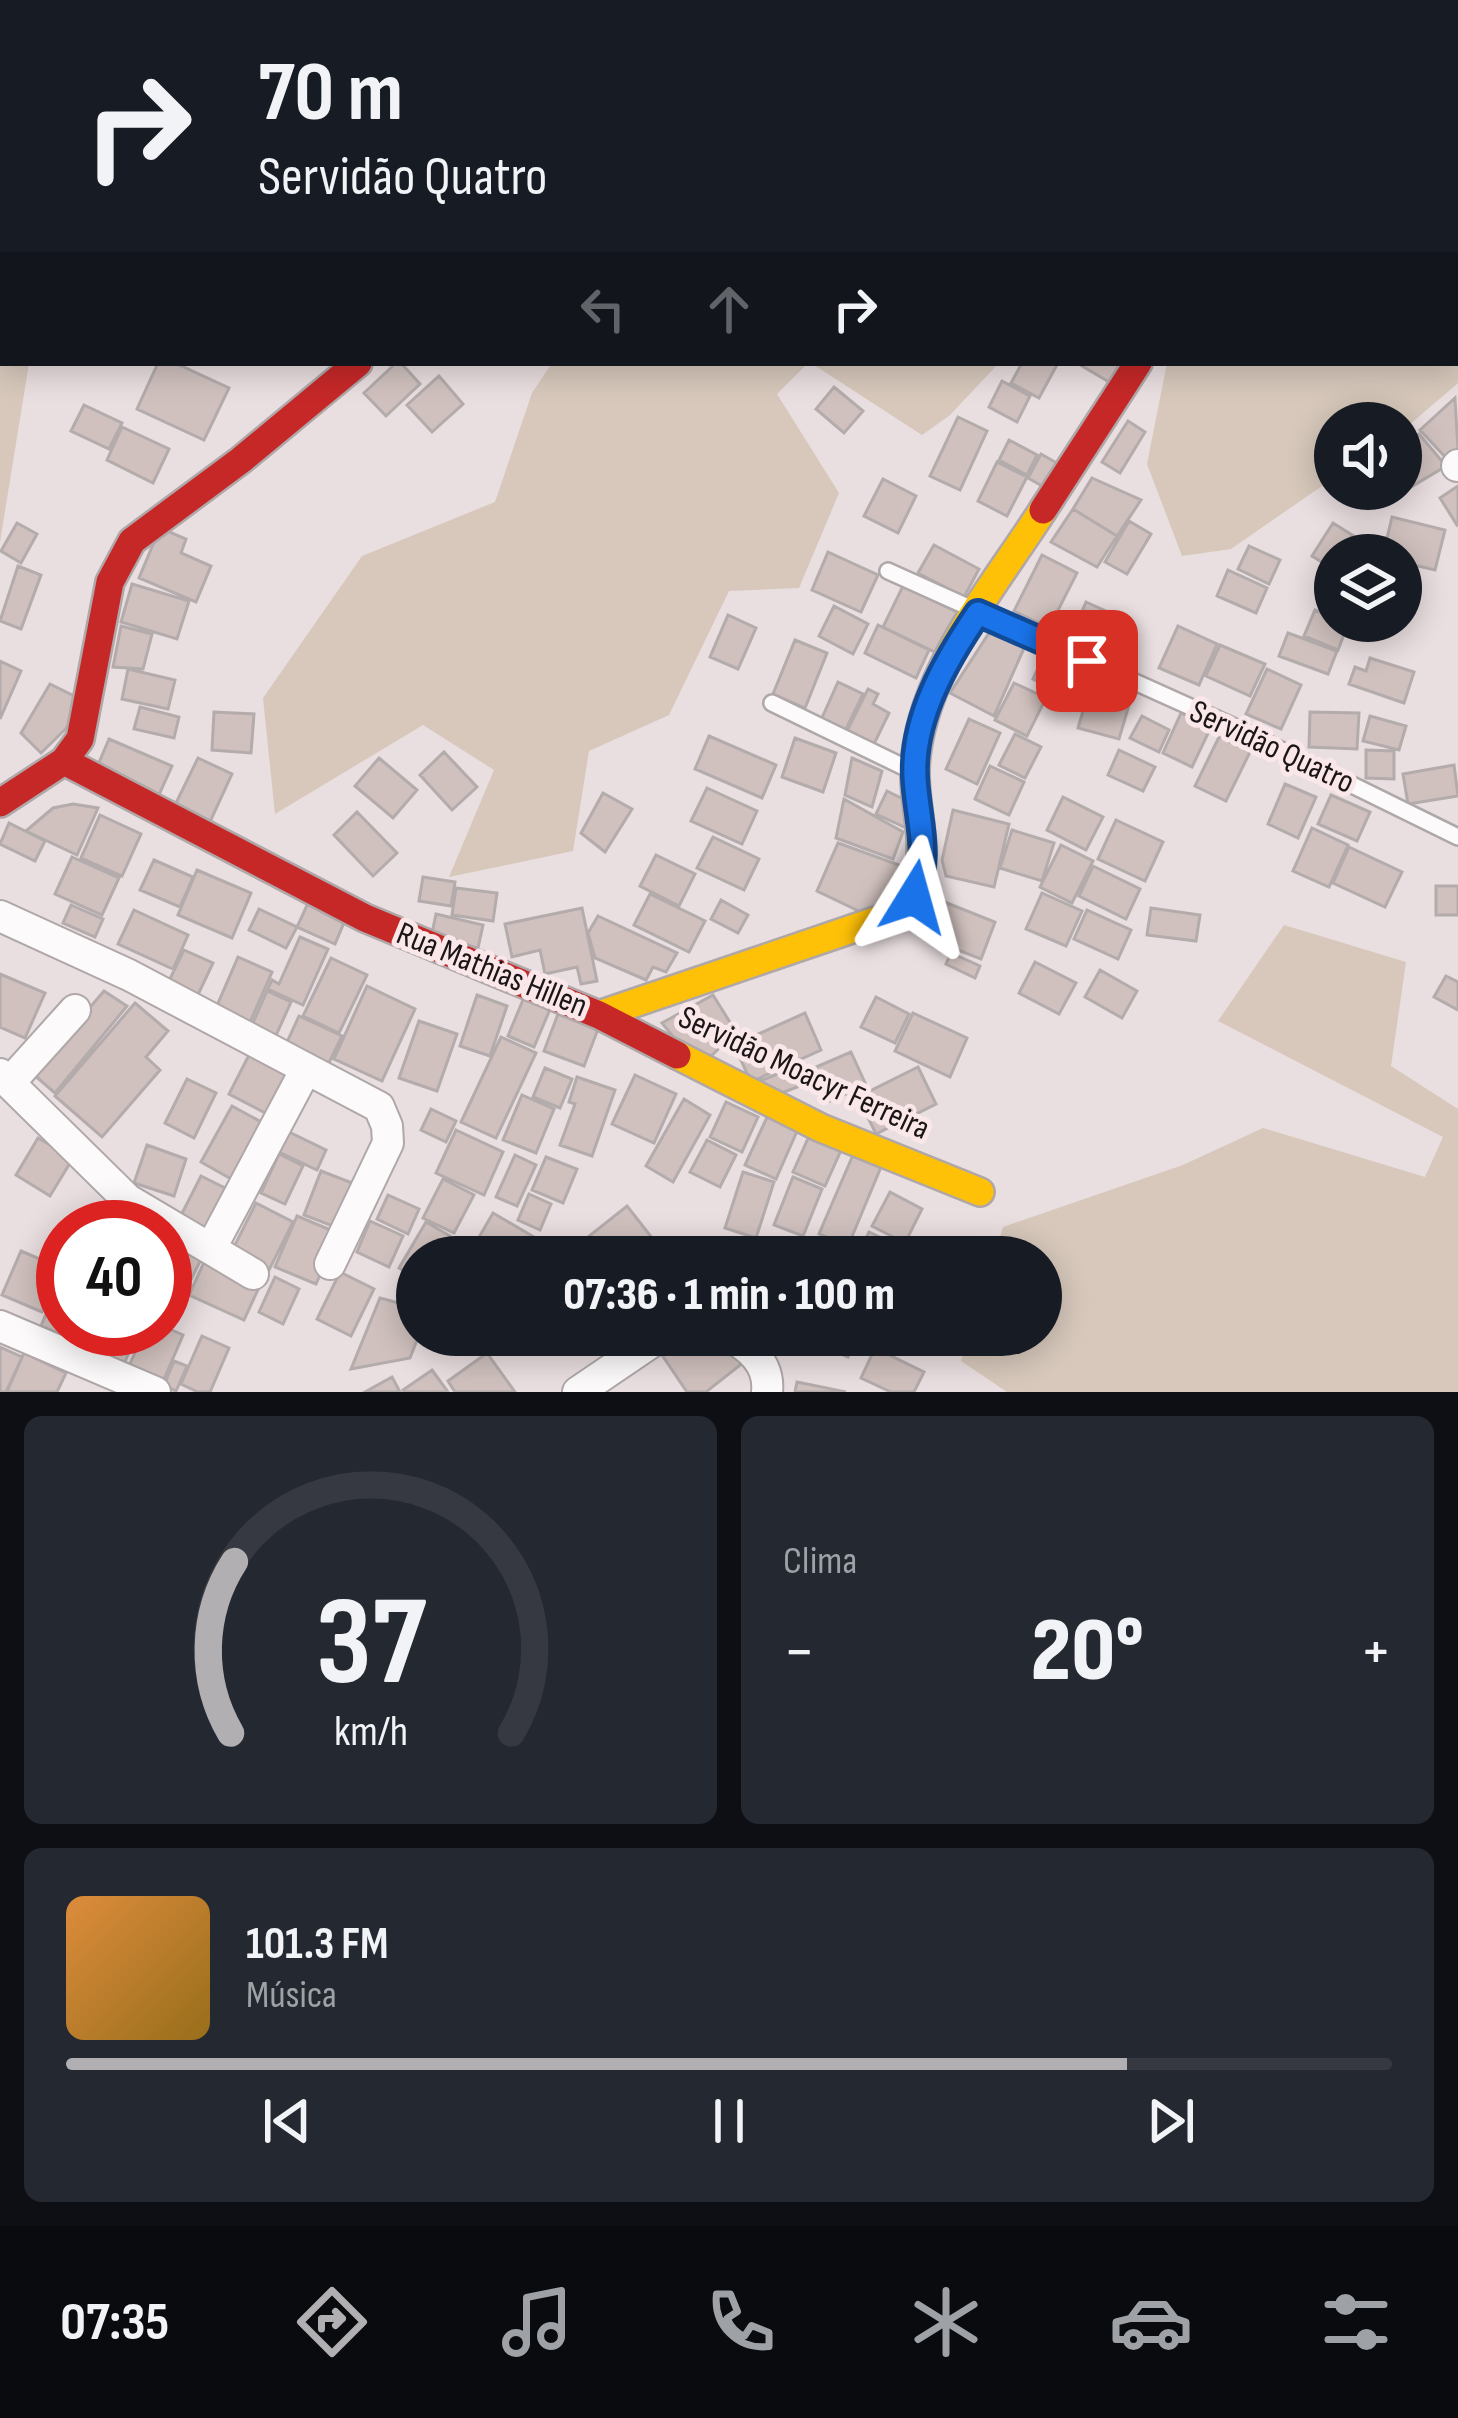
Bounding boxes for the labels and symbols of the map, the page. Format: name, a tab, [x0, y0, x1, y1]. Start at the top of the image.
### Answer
pin	[1036, 610, 1138, 712]
street label: Servidão Quatro	[1183, 691, 1361, 803]
position arrow	[851, 834, 977, 960]
street label: Rua Mathias Hillen	[391, 914, 593, 1026]
street label: Servidão Moacyr Ferreira	[672, 997, 936, 1149]
speed limit sign: 40	[36, 1200, 192, 1356]

